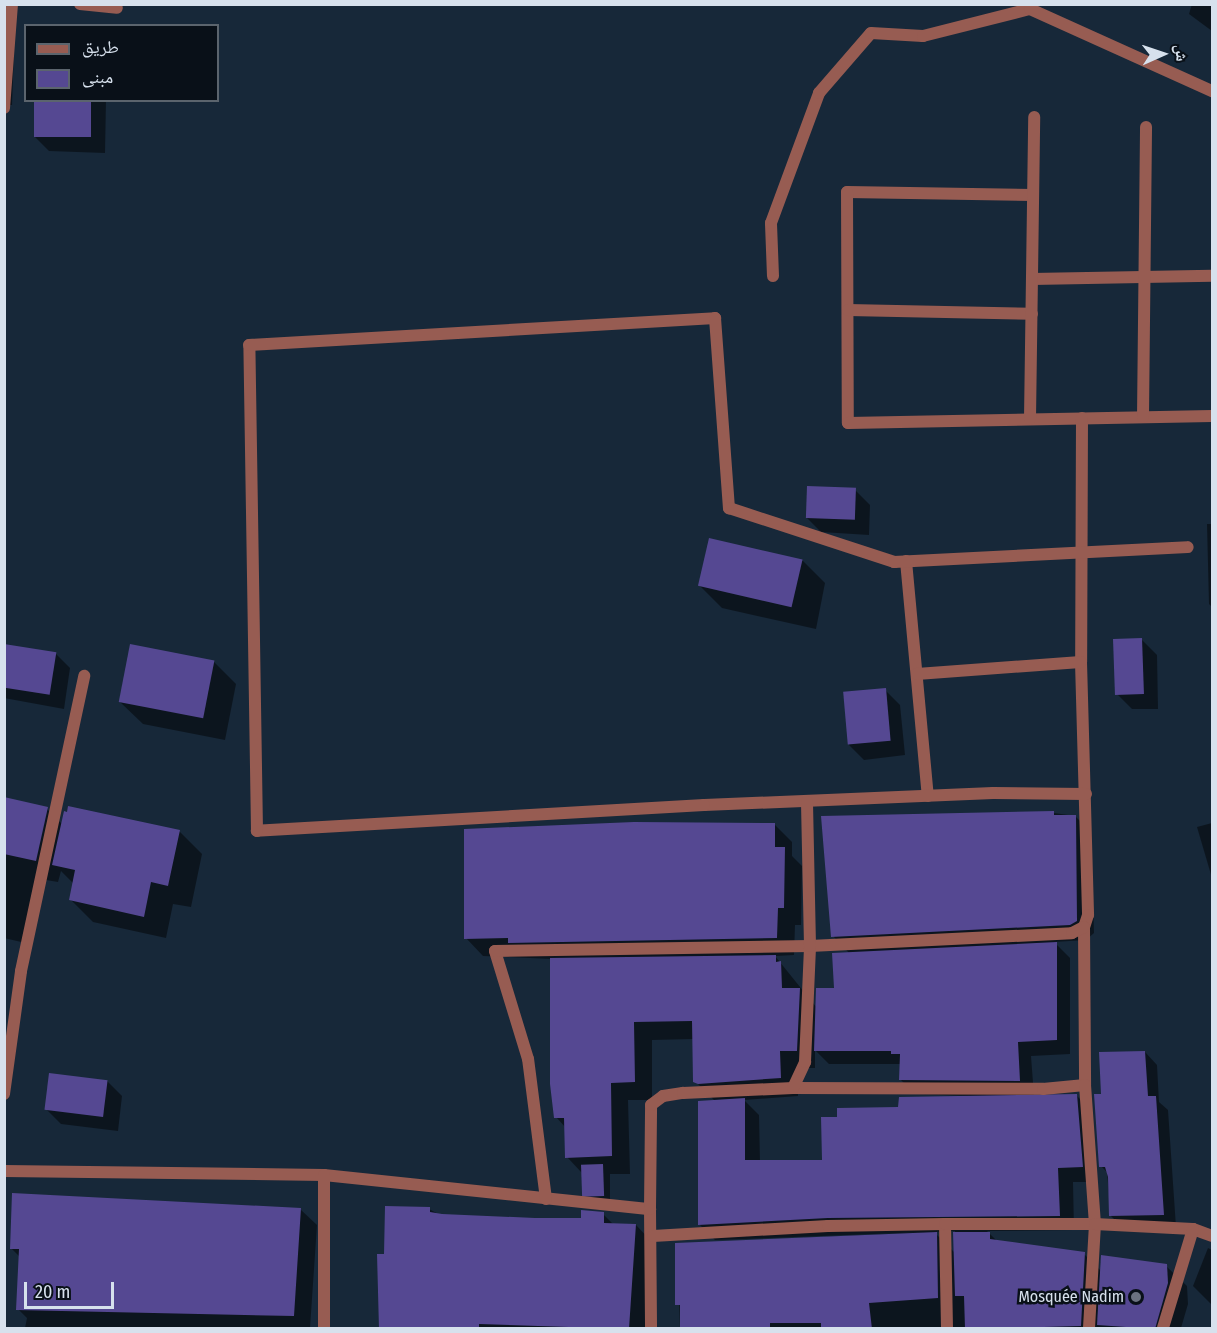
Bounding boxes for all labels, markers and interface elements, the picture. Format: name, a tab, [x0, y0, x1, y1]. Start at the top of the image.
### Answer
legend	[24, 24, 219, 102]
north arrow	[1133, 24, 1193, 84]
text: طريق	[82, 36, 119, 58]
text: ش	[1172, 44, 1191, 62]
text: مبنى	[82, 66, 113, 88]
scale bar	[27, 1270, 117, 1308]
text: 20 m	[35, 1281, 70, 1303]
place label: Mosquée Nadim	[1018, 1287, 1124, 1307]
marker: Mosquée Nadim	[1129, 1290, 1143, 1304]

